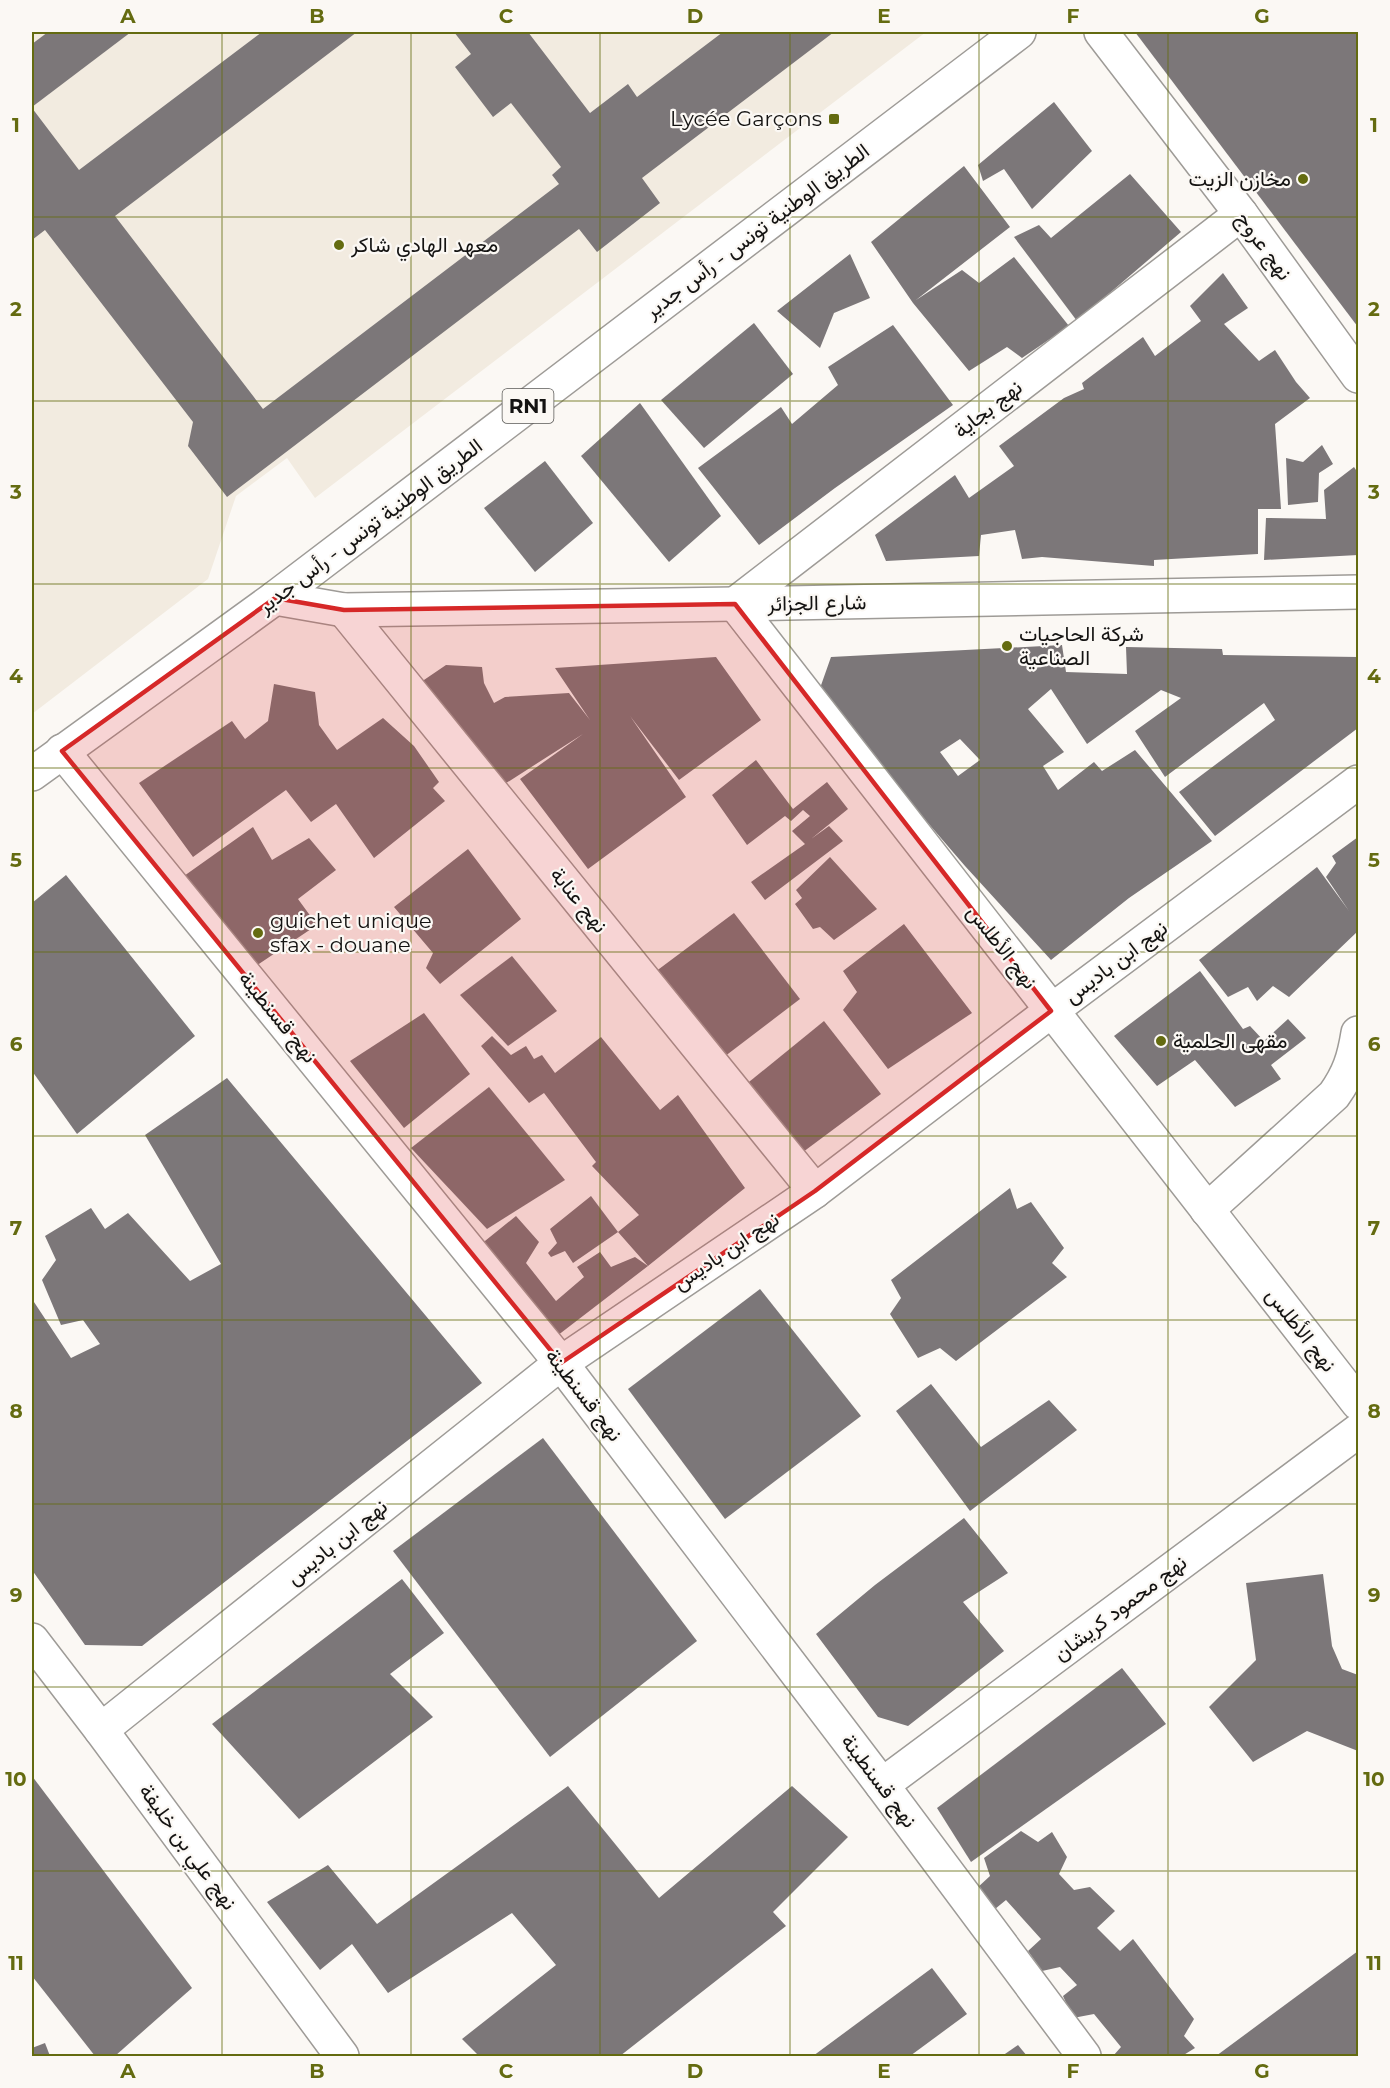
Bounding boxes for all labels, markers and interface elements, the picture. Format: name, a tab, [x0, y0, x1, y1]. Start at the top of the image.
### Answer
text: A	[119, 4, 136, 28]
text: B	[309, 4, 325, 28]
text: C	[499, 4, 514, 28]
text: D	[687, 4, 703, 28]
text: E	[877, 4, 891, 28]
text: F	[1067, 4, 1080, 28]
text: G	[1254, 4, 1270, 28]
place label: Lycée Garçons	[670, 106, 822, 131]
marker: Lycée Garçons	[827, 112, 841, 126]
text: 1	[12, 113, 20, 137]
text: 1	[1370, 113, 1378, 137]
street label: الطريق الوطنية تونس - رأس جدير	[639, 138, 875, 325]
place label: مخازن الزيت	[1189, 166, 1291, 192]
marker: مخازن الزيت	[1296, 172, 1310, 186]
street label: نهج عروج	[1230, 207, 1298, 286]
place label: معهد الهادي شاكر	[350, 232, 498, 262]
marker: معهد الهادي شاكر	[332, 238, 346, 252]
text: 2	[10, 297, 22, 321]
text: 2	[1368, 297, 1380, 321]
street label: نهج بجاية	[949, 374, 1028, 445]
road number: RN1	[502, 389, 554, 423]
street label: الطريق الوطنية تونس - رأس جدير	[252, 433, 488, 620]
text: 3	[9, 480, 22, 504]
text: 3	[1367, 480, 1380, 504]
street label: شارع الجزائر	[766, 589, 867, 618]
place label: شركة الحاجيات الصناعية	[1019, 621, 1144, 670]
marker: شركة الحاجيات الصناعية	[1000, 639, 1014, 653]
text: 4	[9, 664, 23, 688]
text: 4	[1367, 664, 1381, 688]
text: 5	[10, 848, 22, 872]
text: 5	[1368, 848, 1380, 872]
street label: نهج عنابة	[544, 862, 613, 939]
street label: نهج الأطلس	[960, 900, 1043, 995]
place label: guichet unique sfax - douane	[270, 908, 432, 957]
street label: نهج ابن باديس	[1059, 915, 1173, 1010]
marker: guichet unique sfax - douane	[251, 926, 265, 940]
street label: نهج قسنطينة	[232, 966, 323, 1069]
place label: مقهى الحلمية	[1173, 1028, 1288, 1054]
text: 6	[10, 1032, 23, 1056]
text: 6	[1368, 1032, 1381, 1056]
marker: مقهى الحلمية	[1154, 1034, 1168, 1048]
street label: نهج ابن باديس	[668, 1206, 785, 1297]
text: 7	[10, 1216, 22, 1240]
text: 7	[1368, 1216, 1380, 1240]
street label: نهج الأطلس	[1259, 1283, 1342, 1378]
street label: نهج قسنطينة	[539, 1343, 628, 1447]
text: 8	[9, 1399, 23, 1423]
text: 8	[1367, 1399, 1381, 1423]
street label: نهج ابن باديس	[281, 1493, 393, 1591]
street label: نهج محمود كريشان	[1048, 1549, 1192, 1667]
text: 9	[10, 1583, 22, 1607]
text: 9	[1368, 1583, 1380, 1607]
street label: نهج قسنطينة	[835, 1729, 923, 1834]
text: 10	[5, 1767, 27, 1791]
text: 10	[1363, 1767, 1385, 1791]
street label: نهج علي بن خليفة	[130, 1779, 243, 1918]
text: 11	[8, 1951, 24, 1975]
text: 11	[1366, 1951, 1382, 1975]
text: A	[119, 2059, 136, 2083]
text: B	[309, 2059, 325, 2083]
text: C	[499, 2059, 514, 2083]
text: D	[687, 2059, 703, 2083]
text: E	[877, 2059, 891, 2083]
text: F	[1067, 2059, 1080, 2083]
text: G	[1254, 2059, 1270, 2083]

